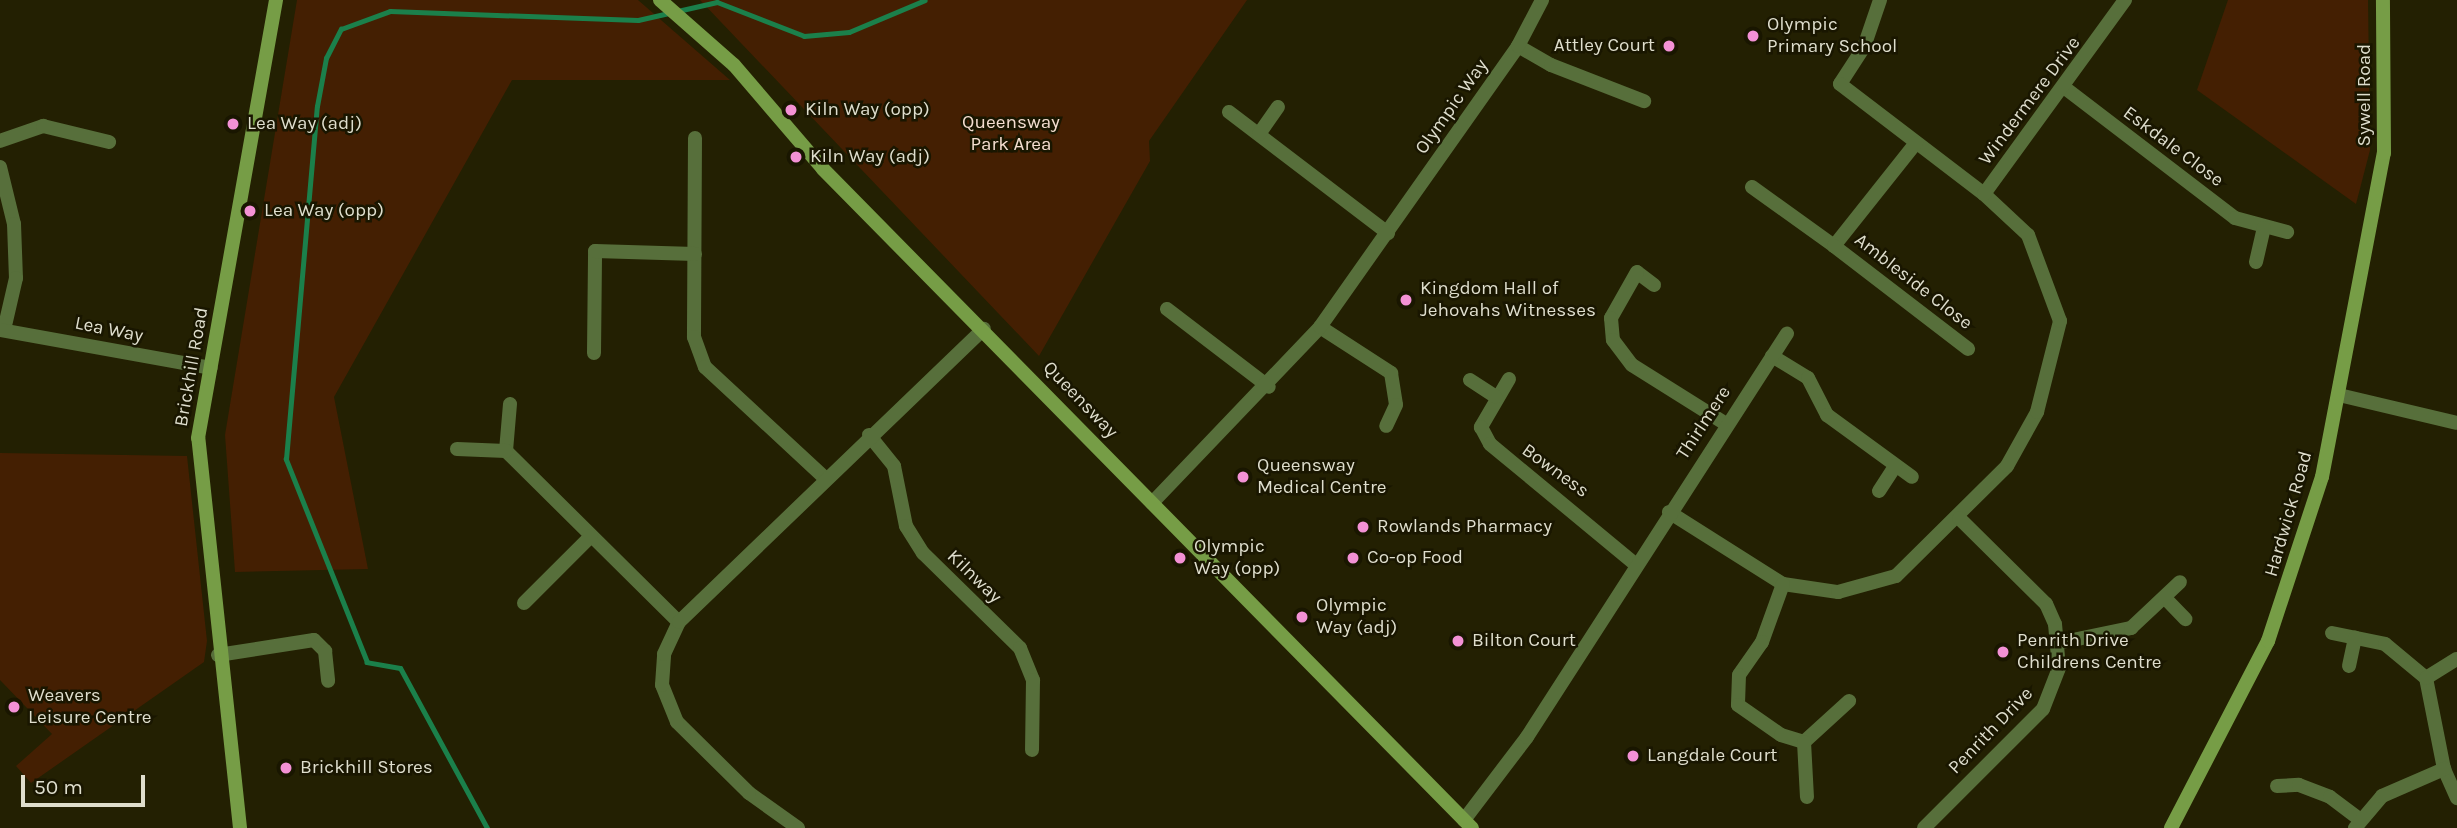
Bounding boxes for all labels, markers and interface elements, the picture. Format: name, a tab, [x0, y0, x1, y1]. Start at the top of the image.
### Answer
place label: Olympic Primary School	[1767, 14, 1897, 58]
marker: Olympic Primary School	[1745, 28, 1761, 44]
street label: Windermere Drive	[1974, 32, 2086, 170]
place label: Attley Court	[1554, 35, 1655, 57]
marker: Attley Court	[1661, 38, 1677, 54]
street label: Sywell Road	[2354, 44, 2376, 146]
street label: Olympic Way	[1411, 55, 1493, 159]
place label: Kiln Way (opp)	[805, 99, 930, 121]
marker: Kiln Way (opp)	[783, 102, 799, 118]
street label: Eskdale Close	[2118, 102, 2228, 192]
park label: Queensway Park Area	[962, 112, 1060, 156]
place label: Lea Way (adj)	[247, 113, 362, 135]
marker: Lea Way (adj)	[225, 116, 241, 132]
place label: Kiln Way (adj)	[810, 146, 930, 168]
marker: Kiln Way (adj)	[788, 149, 804, 165]
place label: Lea Way (opp)	[264, 200, 384, 222]
marker: Lea Way (opp)	[242, 203, 258, 219]
street label: Ambleside Close	[1850, 229, 1976, 335]
place label: Kingdom Hall of Jehovahs Witnesses	[1420, 278, 1596, 322]
marker: Kingdom Hall of Jehovahs Witnesses	[1398, 292, 1414, 308]
street label: Brickhill Road	[170, 306, 214, 428]
street label: Lea Way	[73, 312, 145, 348]
street label: Queensway	[1038, 357, 1122, 443]
street label: Thirlmere	[1672, 382, 1736, 464]
street label: Bowness	[1517, 439, 1593, 503]
street label: Hardwick Road	[2260, 449, 2318, 579]
place label: Queensway Medical Centre	[1257, 455, 1387, 499]
marker: Queensway Medical Centre	[1235, 469, 1251, 485]
place label: Rowlands Pharmacy	[1377, 516, 1552, 538]
marker: Rowlands Pharmacy	[1355, 519, 1371, 535]
place label: Olympic Way (opp)	[1194, 536, 1280, 580]
street label: Kilnway	[942, 546, 1006, 608]
place label: Co-op Food	[1367, 547, 1463, 569]
marker: Olympic Way (opp)	[1172, 550, 1188, 566]
marker: Co-op Food	[1345, 550, 1361, 566]
place label: Olympic Way (adj)	[1316, 595, 1397, 639]
marker: Olympic Way (adj)	[1294, 609, 1310, 625]
place label: Bilton Court	[1472, 630, 1576, 652]
place label: Penrith Drive Childrens Centre	[2017, 630, 2162, 674]
marker: Bilton Court	[1450, 633, 1466, 649]
marker: Penrith Drive Childrens Centre	[1995, 644, 2011, 660]
street label: Penrith Drive	[1944, 683, 2038, 779]
place label: Weavers Leisure Centre	[28, 685, 152, 729]
marker: Weavers Leisure Centre	[6, 699, 22, 715]
place label: Langdale Court	[1647, 745, 1777, 767]
marker: Langdale Court	[1625, 748, 1641, 764]
place label: Brickhill Stores	[300, 757, 433, 779]
marker: Brickhill Stores	[278, 760, 294, 776]
scale bar	[24, 762, 149, 806]
text: 50 m	[34, 775, 83, 799]

